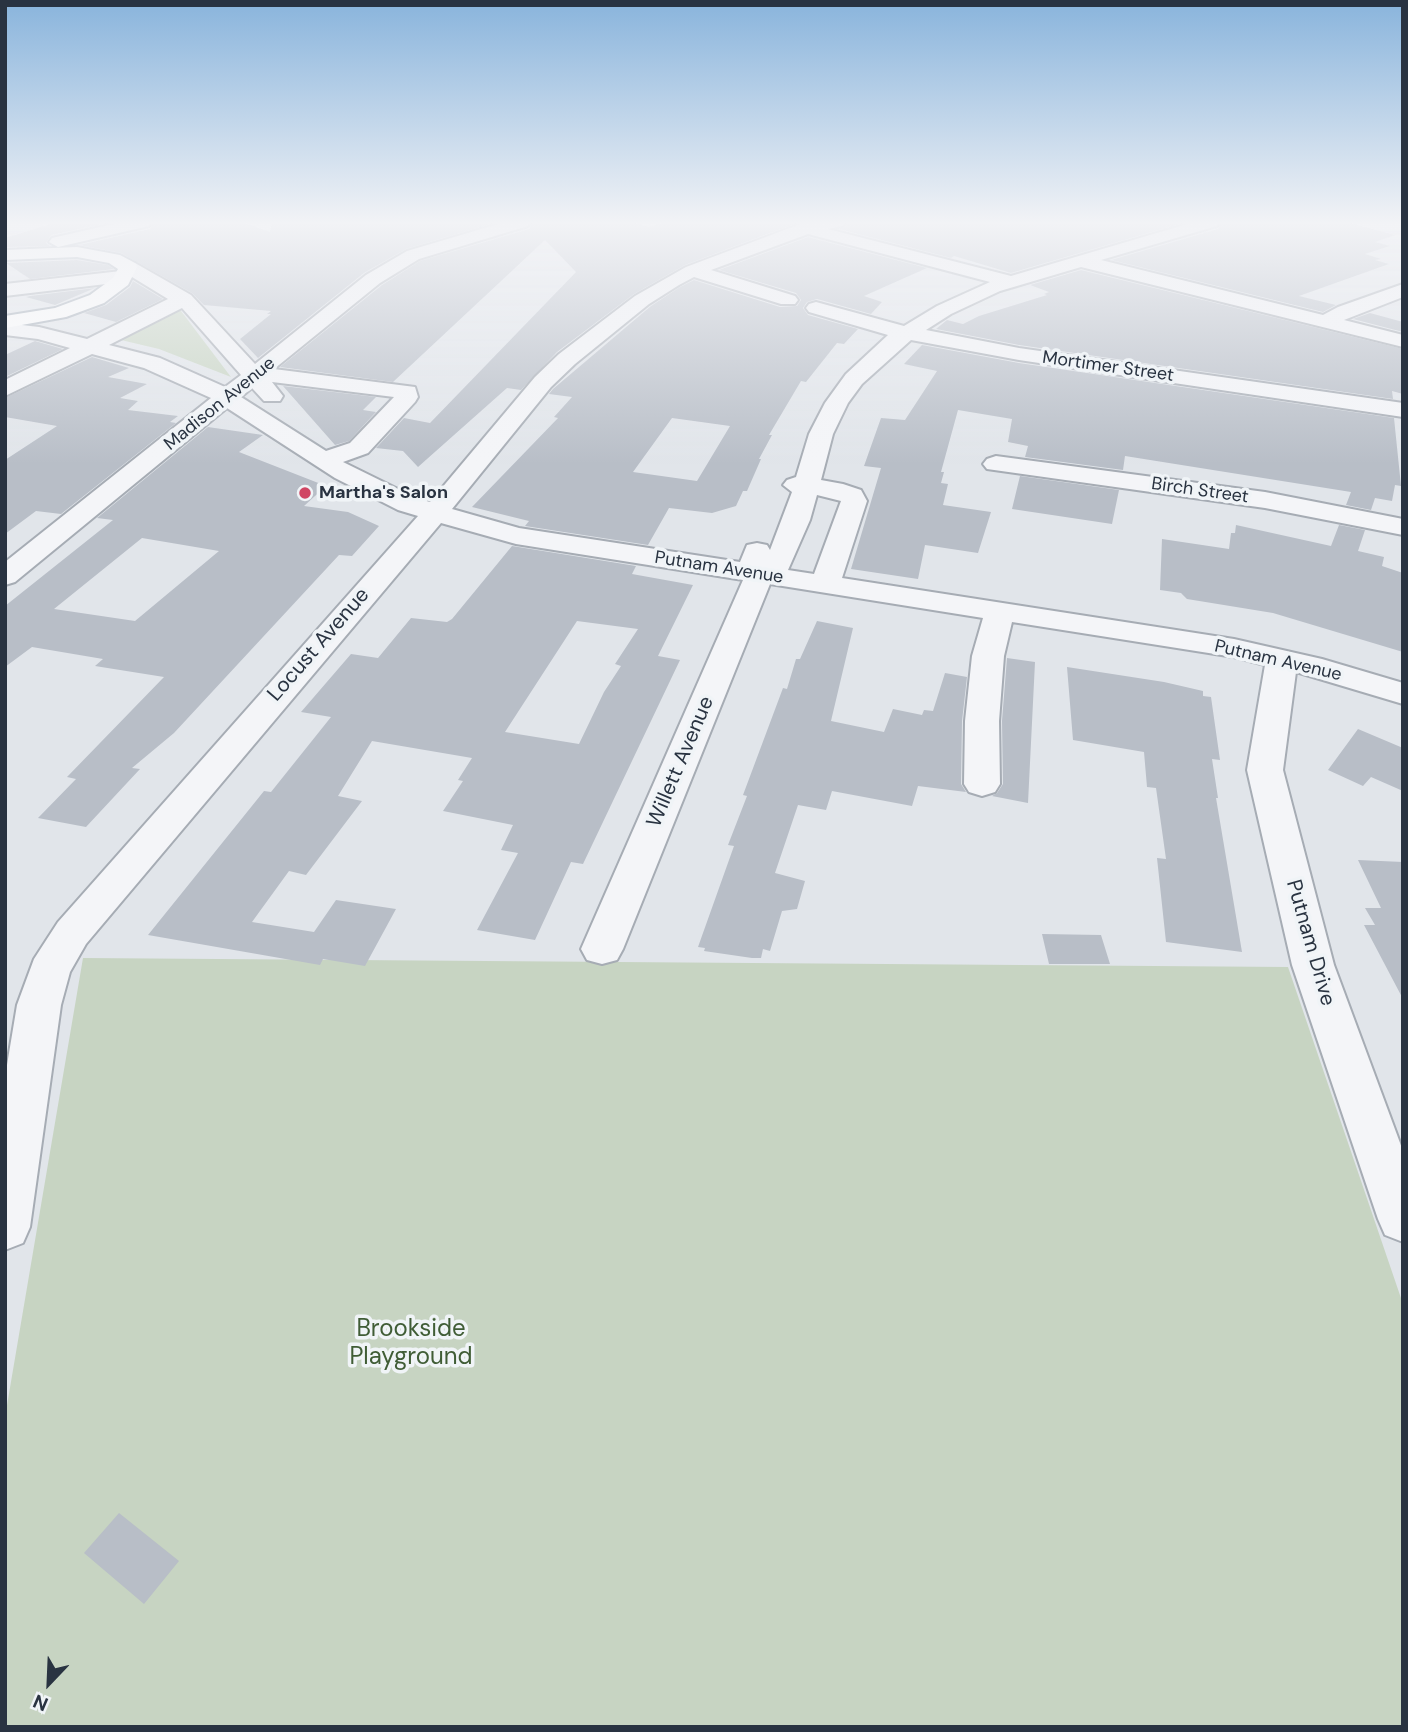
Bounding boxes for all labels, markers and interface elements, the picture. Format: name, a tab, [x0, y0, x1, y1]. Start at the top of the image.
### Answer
street label: Mortimer Street	[1041, 347, 1175, 387]
street label: Madison Avenue	[160, 353, 280, 455]
street label: Birch Street	[1150, 473, 1250, 509]
place label: Martha's Salon	[319, 482, 448, 504]
marker: Martha's Salon	[297, 485, 313, 501]
street label: Putnam Avenue	[653, 547, 785, 589]
street label: Locust Avenue	[263, 583, 375, 707]
street label: Putnam Avenue	[1212, 636, 1344, 686]
street label: Willett Avenue	[642, 693, 720, 831]
street label: Putnam Drive	[1280, 877, 1340, 1009]
park label: Brookside Playground	[349, 1316, 473, 1372]
north arrow	[14, 1648, 84, 1718]
text: N	[29, 1689, 52, 1717]

